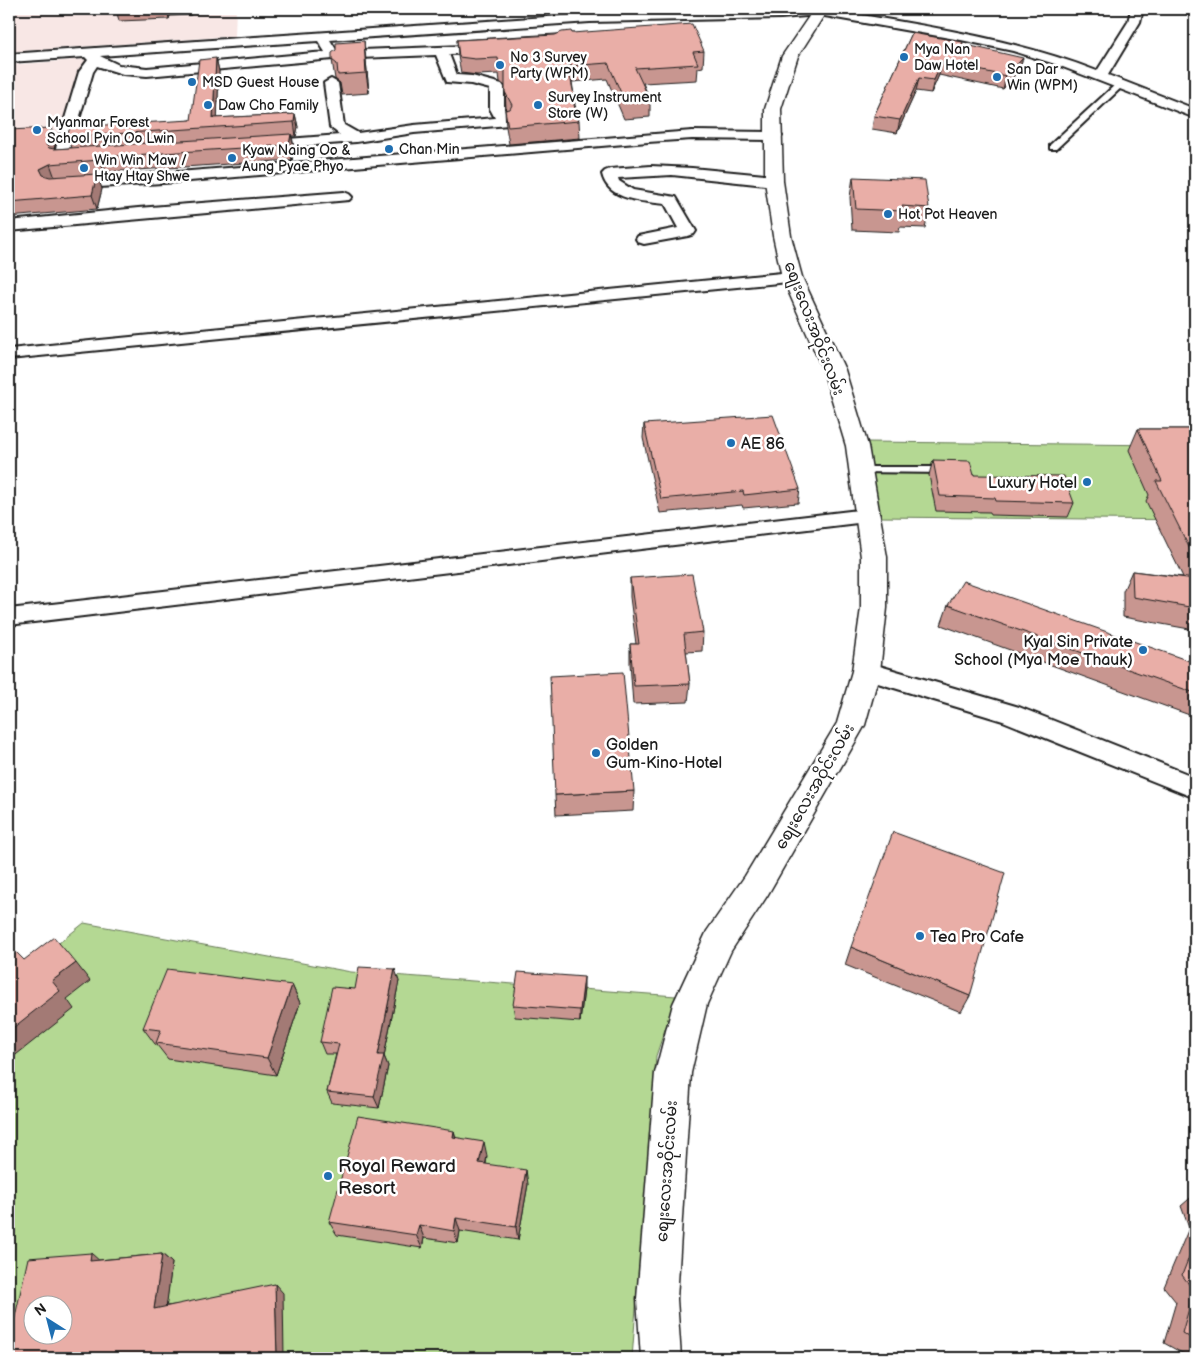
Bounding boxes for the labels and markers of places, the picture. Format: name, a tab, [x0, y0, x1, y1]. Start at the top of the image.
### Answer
place label: Mya Nan Daw Hotel	[914, 41, 978, 74]
place label: No 3 Survey Party (WPM)	[510, 49, 589, 82]
marker: Mya Nan Daw Hotel	[898, 51, 910, 63]
marker: No 3 Survey Party (WPM)	[494, 59, 506, 71]
place label: San Dar Win (WPM)	[1007, 61, 1078, 94]
marker: San Dar Win (WPM)	[991, 71, 1003, 83]
place label: MSD Guest House	[202, 74, 319, 91]
marker: MSD Guest House	[186, 76, 198, 88]
place label: Survey Instrument Store (W)	[548, 89, 662, 122]
place label: Daw Cho Family	[218, 97, 319, 114]
marker: Daw Cho Family	[202, 99, 214, 111]
marker: Survey Instrument Store (W)	[532, 99, 544, 111]
place label: Myanmar Forest School Pyin Oo Lwin	[47, 114, 174, 147]
marker: Myanmar Forest School Pyin Oo Lwin	[31, 124, 43, 136]
place label: Chan Min	[399, 141, 460, 158]
place label: Kyaw Naing Oo & Aung Pyae Phyo	[242, 142, 351, 175]
marker: Chan Min	[383, 143, 395, 155]
place label: Win Win Maw / Htay Htay Shwe	[94, 152, 190, 185]
marker: Kyaw Naing Oo & Aung Pyae Phyo	[226, 152, 238, 164]
marker: Win Win Maw / Htay Htay Shwe	[78, 162, 90, 174]
place label: Hot Pot Heaven	[898, 206, 998, 223]
marker: Hot Pot Heaven	[882, 208, 894, 220]
place label: AE 86	[741, 435, 785, 454]
marker: AE 86	[725, 437, 737, 449]
place label: Luxury Hotel	[988, 474, 1077, 493]
marker: Luxury Hotel	[1081, 476, 1093, 488]
place label: Kyal Sin Private School (Mya Moe Thauk)	[954, 633, 1134, 670]
marker: Kyal Sin Private School (Mya Moe Thauk)	[1137, 644, 1149, 656]
place label: Golden Gum-Kino-Hotel	[606, 736, 722, 773]
marker: Golden Gum-Kino-Hotel	[590, 747, 602, 759]
place label: Tea Pro Cafe	[930, 928, 1024, 947]
marker: Tea Pro Cafe	[914, 930, 926, 942]
place label: Royal Reward Resort	[338, 1155, 456, 1200]
marker: Royal Reward Resort	[322, 1170, 334, 1182]

